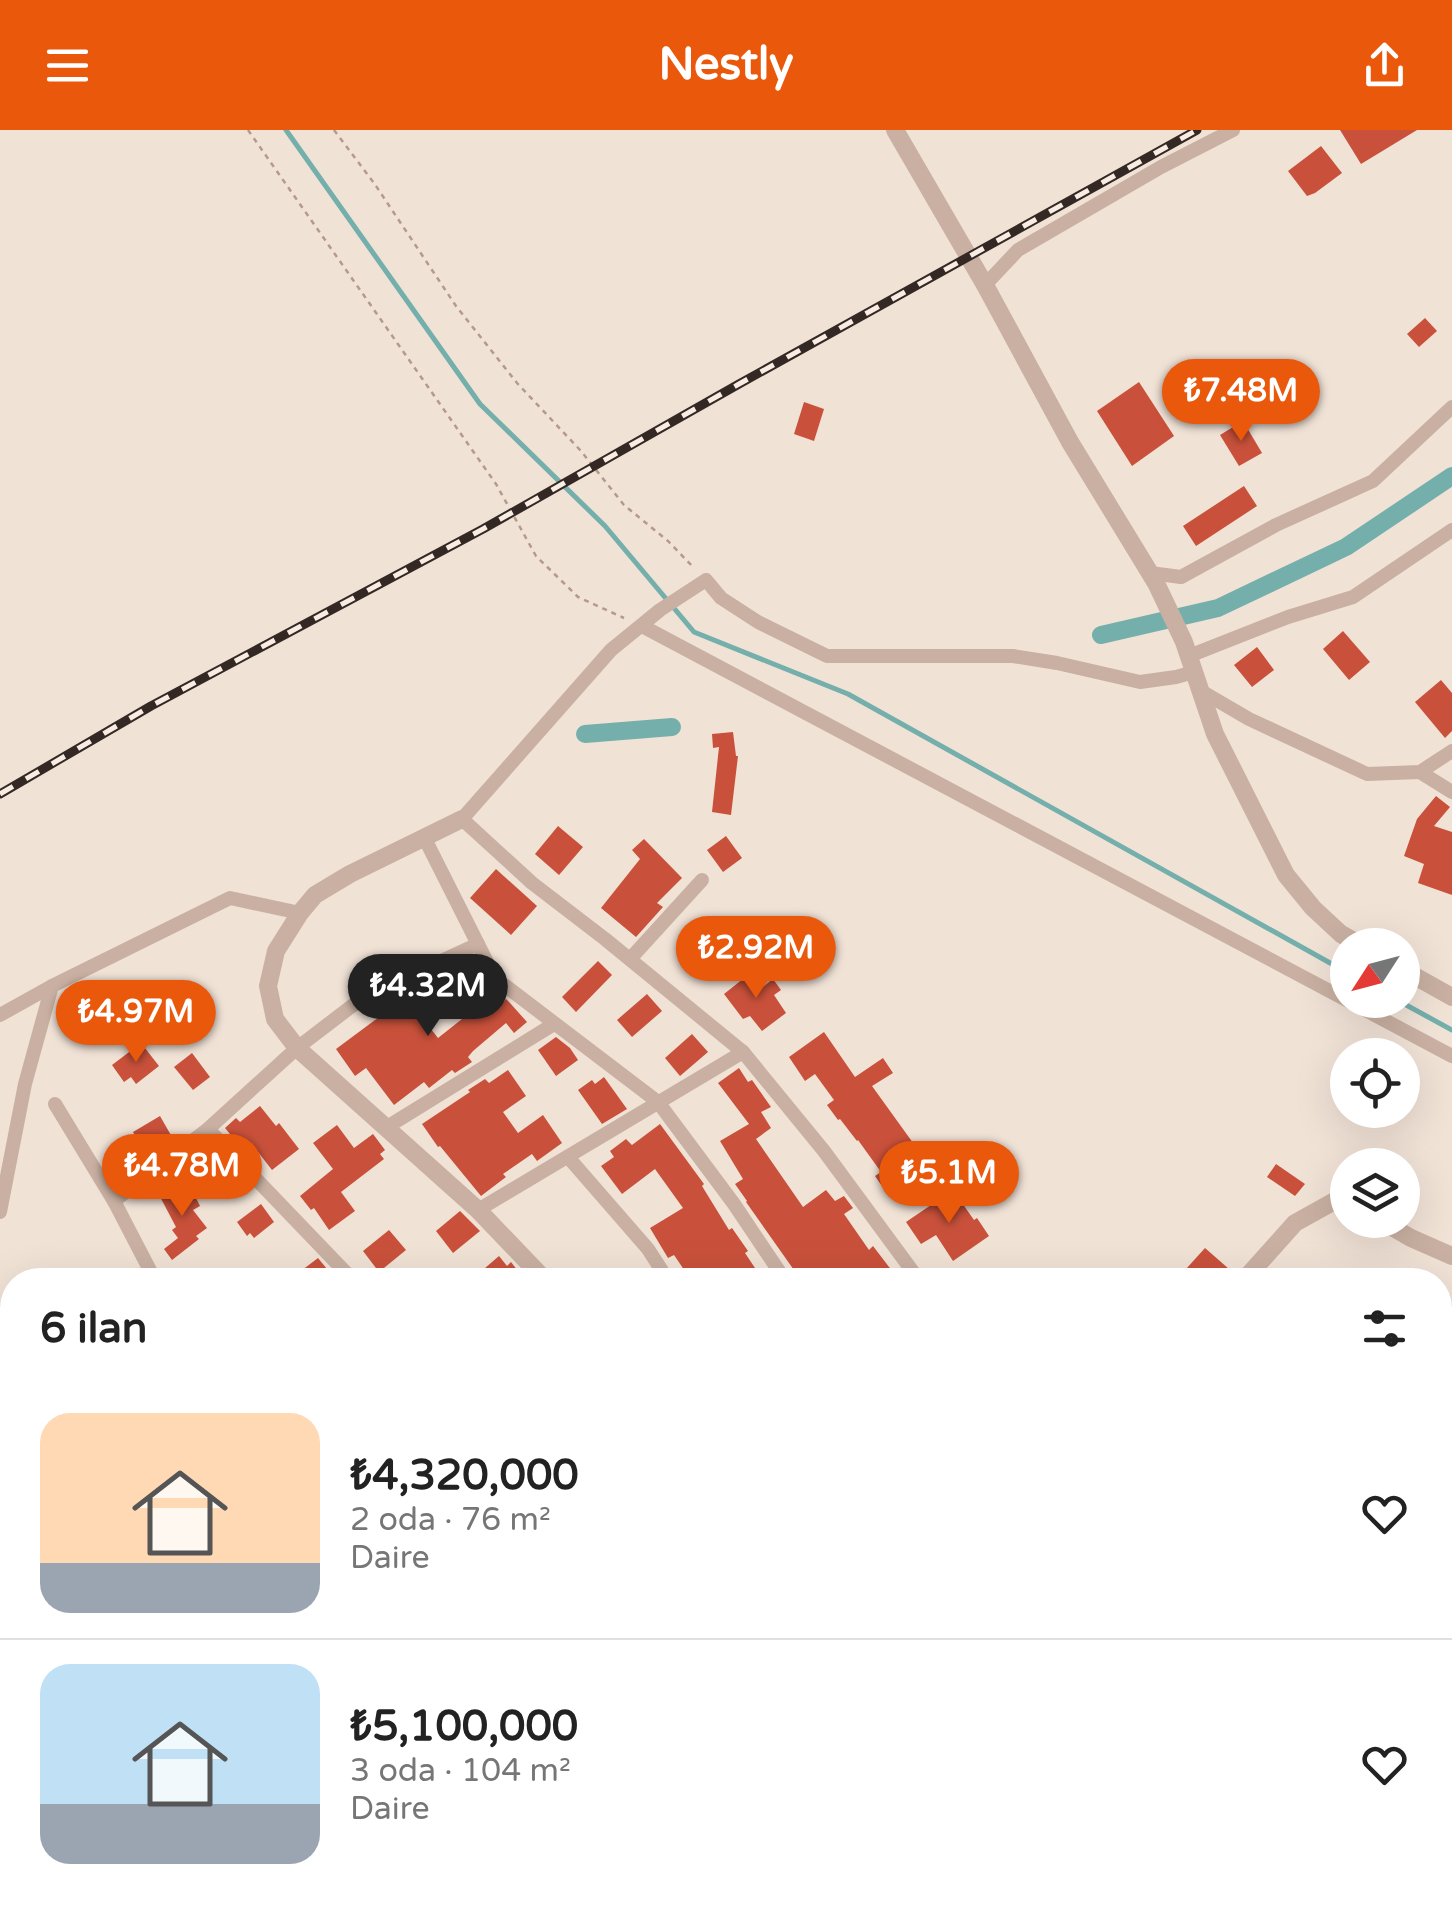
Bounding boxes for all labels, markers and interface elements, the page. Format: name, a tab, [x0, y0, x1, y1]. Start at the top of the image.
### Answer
icon: menu	[40, 38, 95, 93]
text: Nestly	[659, 38, 793, 92]
icon: share	[1357, 38, 1412, 93]
pin: ₺7.48M	[1160, 359, 1322, 444]
text: ₺7.48M	[1184, 372, 1298, 410]
pin: ₺2.92M	[675, 916, 837, 1001]
north arrow	[1330, 928, 1420, 1018]
map controls	[1330, 928, 1420, 1238]
text: ₺2.92M	[698, 929, 814, 967]
pin: ₺4.32M	[347, 954, 509, 1039]
text: ₺4.32M	[370, 967, 486, 1005]
pin: ₺4.97M	[55, 980, 217, 1065]
text: ₺4.97M	[78, 993, 194, 1031]
button: locate	[1330, 1038, 1420, 1128]
pin: ₺4.78M	[101, 1134, 263, 1219]
pin: ₺5.1M	[879, 1141, 1019, 1226]
text: ₺4.78M	[124, 1147, 240, 1185]
button: layers	[1330, 1148, 1420, 1238]
text: ₺5.1M	[901, 1154, 997, 1192]
icon: filters	[1357, 1301, 1412, 1356]
text: 6 ilan	[40, 1303, 147, 1354]
text: ₺4,320,000	[350, 1450, 579, 1501]
icon: home	[120, 1453, 240, 1573]
icon: heart	[1357, 1486, 1412, 1541]
text: 2 oda · 76 m²	[350, 1501, 551, 1539]
text: Daire	[350, 1539, 430, 1577]
text: ₺5,100,000	[350, 1701, 578, 1752]
icon: home	[120, 1704, 240, 1824]
icon: heart	[1357, 1737, 1412, 1792]
text: 3 oda · 104 m²	[350, 1752, 571, 1790]
text: Daire	[350, 1790, 430, 1828]

